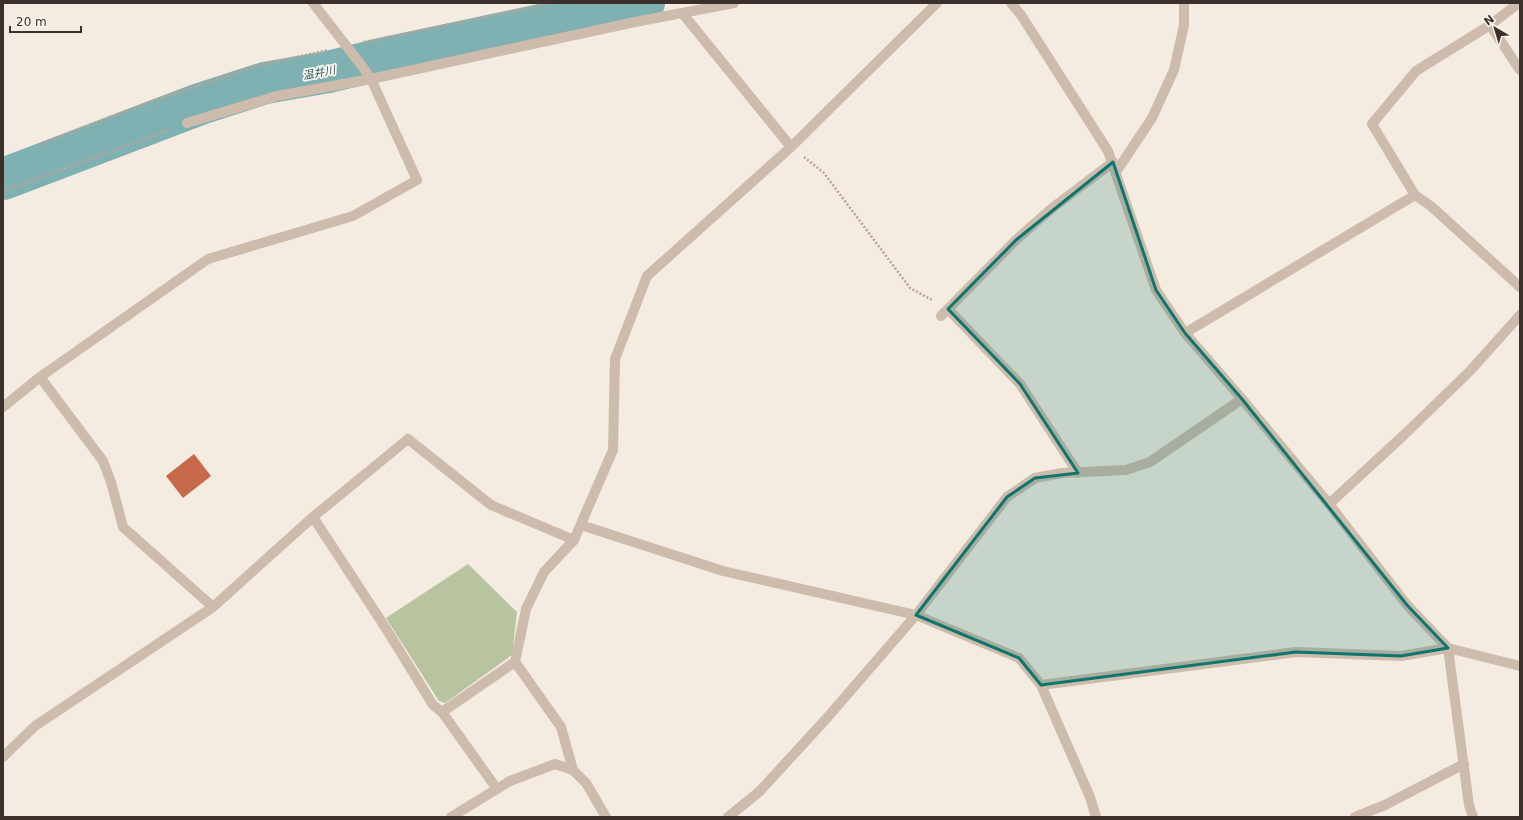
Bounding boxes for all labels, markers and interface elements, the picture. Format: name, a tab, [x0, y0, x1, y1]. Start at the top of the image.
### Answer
scale bar	[10, 8, 81, 34]
north arrow	[1475, 8, 1515, 48]
text: N	[1482, 13, 1497, 28]
text: 20 m	[16, 15, 47, 29]
water label: 温井川	[302, 63, 337, 83]

